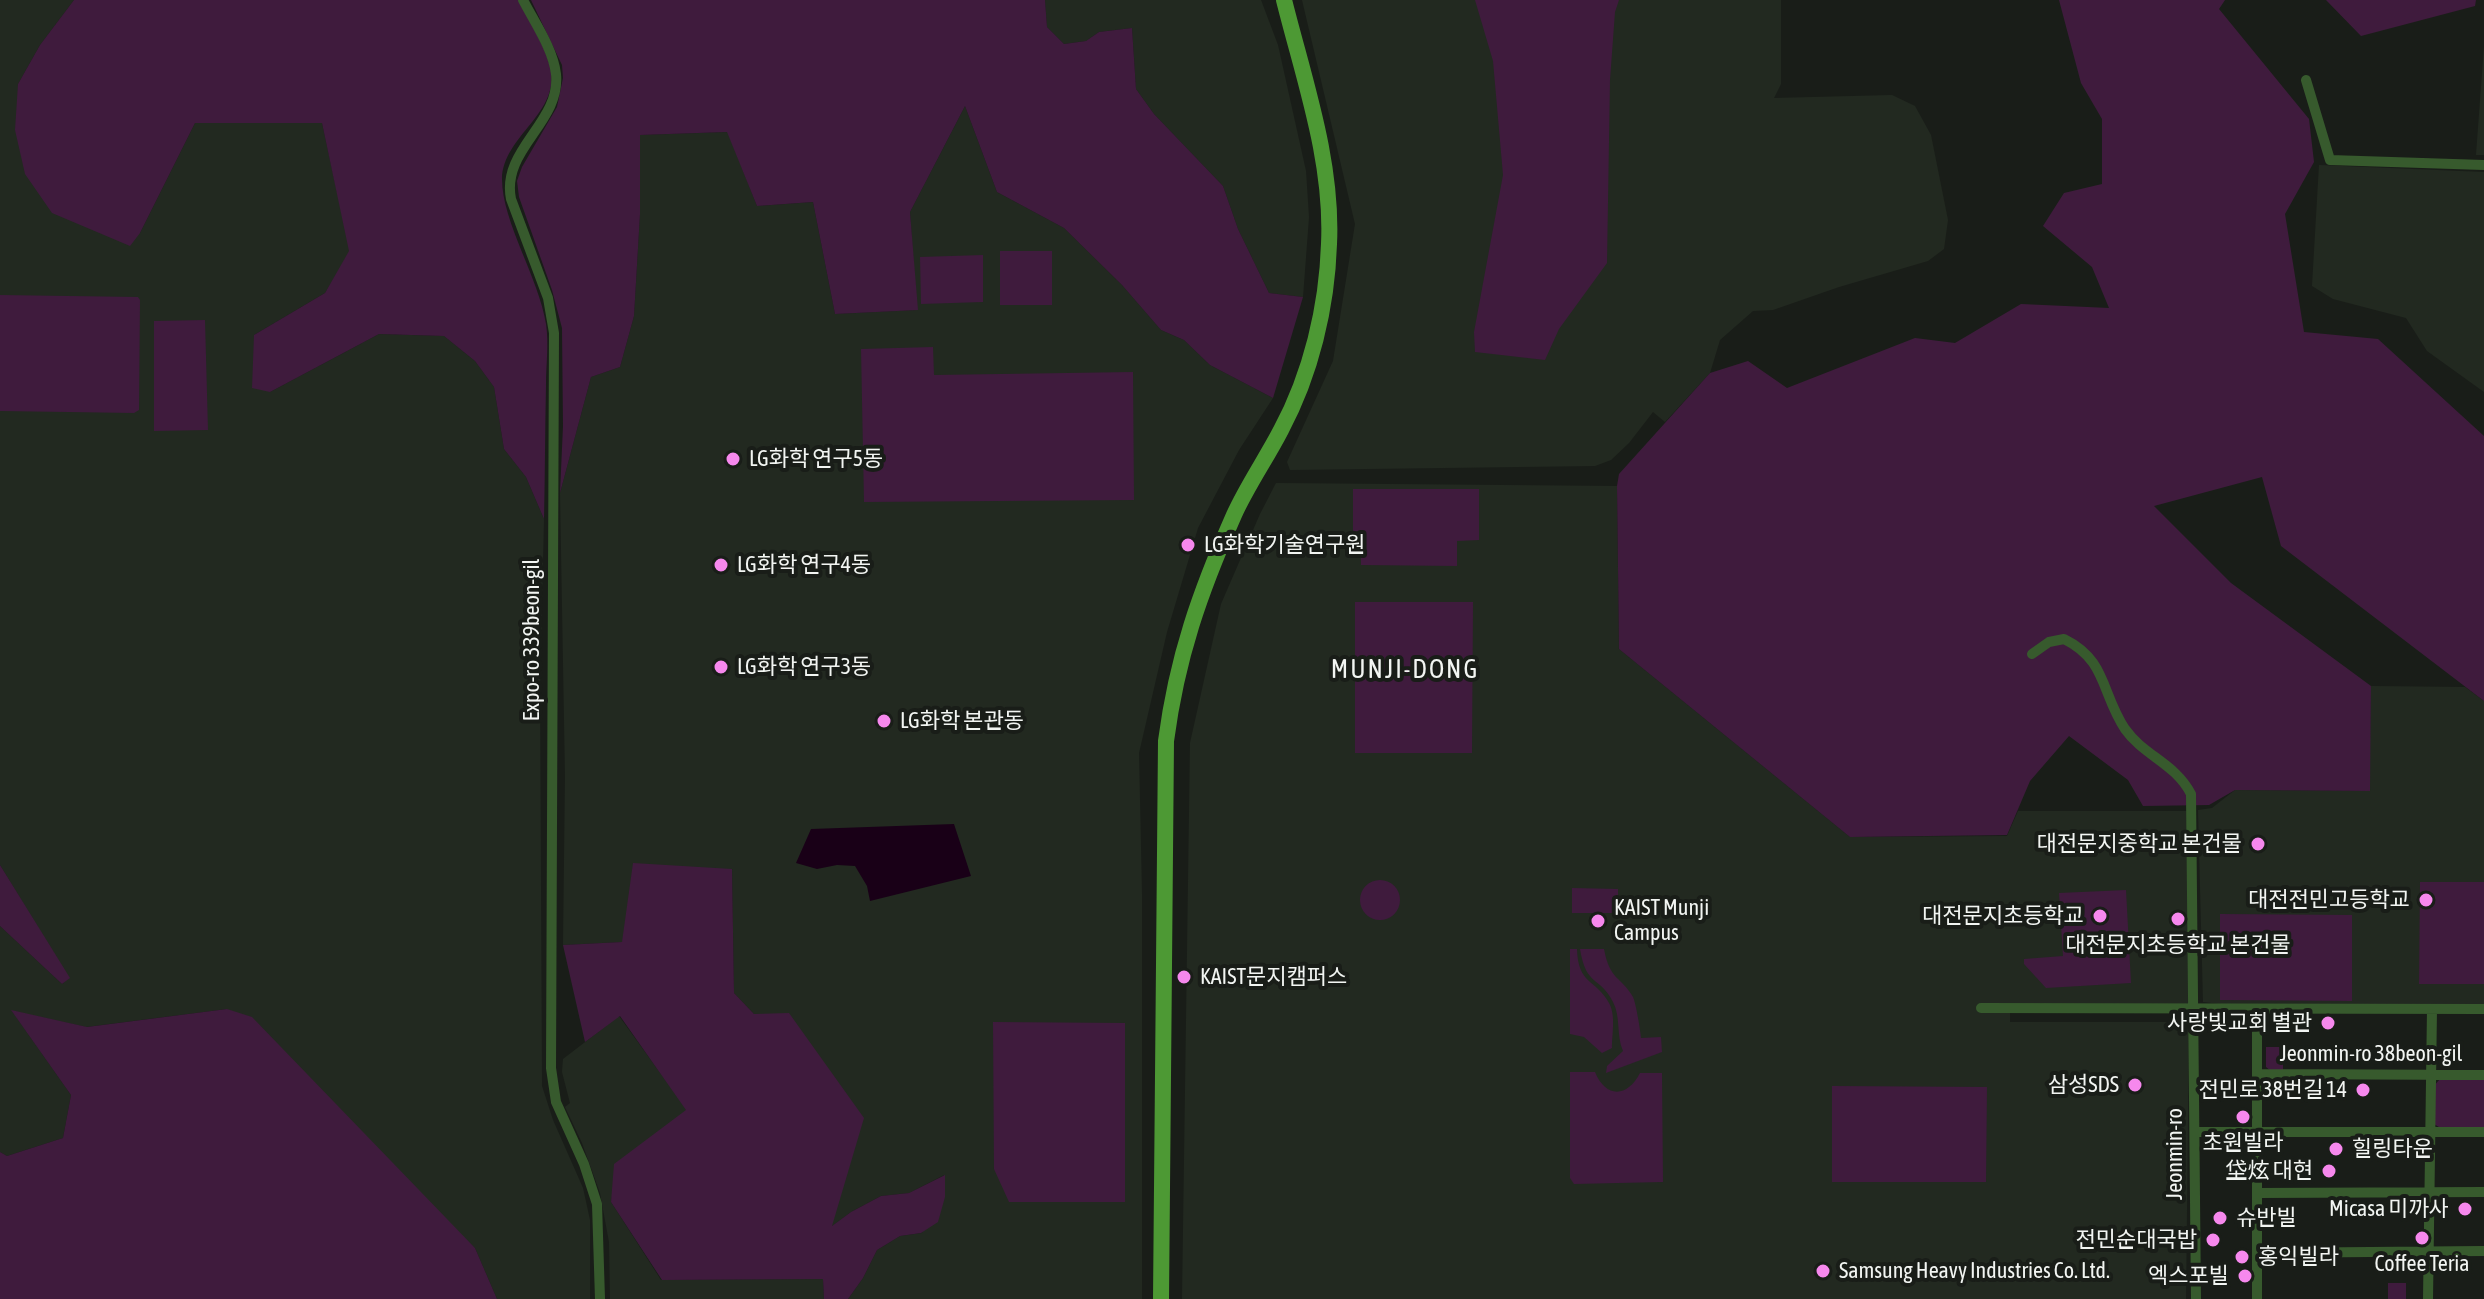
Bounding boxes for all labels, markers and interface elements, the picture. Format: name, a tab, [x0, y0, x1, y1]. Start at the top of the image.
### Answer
place label: LG화학 연구5동	[749, 446, 883, 472]
marker: LG화학 연구5동	[724, 450, 742, 468]
place label: LG화학기술연구원	[1204, 532, 1365, 558]
marker: LG화학기술연구원	[1179, 536, 1197, 554]
place label: LG화학 연구4동	[737, 552, 871, 578]
marker: LG화학 연구4동	[712, 556, 730, 574]
street label: Expo-ro 339beon-gil	[519, 559, 545, 721]
place label: LG화학 연구3동	[737, 654, 871, 680]
district label: MUNJI-DONG	[1331, 654, 1479, 686]
marker: LG화학 연구3동	[712, 658, 730, 676]
place label: LG화학 본관동	[900, 708, 1024, 734]
marker: LG화학 본관동	[875, 712, 893, 730]
place label: 대전문지중학교 본건물	[2037, 831, 2242, 857]
marker: 대전문지중학교 본건물	[2249, 835, 2267, 853]
place label: 대전전민고등학교	[2248, 887, 2410, 913]
marker: 대전전민고등학교	[2417, 891, 2435, 909]
place label: KAIST Munji Campus	[1614, 895, 1709, 946]
place label: 대전문지초등학교	[1922, 903, 2084, 929]
marker: 대전문지초등학교	[2091, 907, 2109, 925]
marker: 대전문지초등학교 본건물	[2169, 910, 2187, 928]
marker: KAIST Munji Campus	[1589, 912, 1607, 930]
place label: 대전문지초등학교 본건물	[2065, 932, 2291, 958]
place label: KAIST문지캠퍼스	[1200, 964, 1347, 990]
marker: KAIST문지캠퍼스	[1175, 968, 1193, 986]
place label: 사랑빛교회 별관	[2167, 1010, 2312, 1036]
marker: 사랑빛교회 별관	[2319, 1014, 2337, 1032]
street label: Jeonmin-ro 38beon-gil	[2280, 1041, 2462, 1067]
place label: 삼성SDS	[2048, 1072, 2119, 1098]
marker: 삼성SDS	[2126, 1076, 2144, 1094]
place label: 전민로 38번길 14	[2198, 1077, 2347, 1103]
marker: 전민로 38번길 14	[2354, 1081, 2372, 1099]
street label: Jeonmin-ro	[2162, 1108, 2188, 1200]
marker: 초원빌라	[2234, 1108, 2252, 1126]
place label: 초원빌라	[2203, 1130, 2283, 1156]
place label: 힐링타운	[2352, 1136, 2433, 1162]
marker: 힐링타운	[2327, 1140, 2345, 1158]
place label: 垈炫 대현	[2226, 1158, 2313, 1184]
marker: 垈炫 대현	[2320, 1162, 2338, 1180]
place label: Micasa 미까사	[2329, 1196, 2449, 1222]
marker: Micasa 미까사	[2456, 1200, 2474, 1218]
place label: 슈반빌	[2236, 1205, 2297, 1231]
marker: 슈반빌	[2211, 1209, 2229, 1227]
place label: 전민순대국밥	[2076, 1227, 2197, 1253]
marker: Coffee Teria	[2413, 1229, 2431, 1247]
marker: 전민순대국밥	[2204, 1231, 2222, 1249]
place label: 홍익빌라	[2258, 1244, 2339, 1270]
marker: 홍익빌라	[2233, 1248, 2251, 1266]
place label: Coffee Teria	[2374, 1251, 2470, 1277]
place label: Samsung Heavy Industries Co. Ltd.	[1839, 1258, 2110, 1284]
marker: Samsung Heavy Industries Co. Ltd.	[1814, 1262, 1832, 1280]
place label: 엑스포빌	[2148, 1263, 2229, 1289]
marker: 엑스포빌	[2236, 1267, 2254, 1285]

